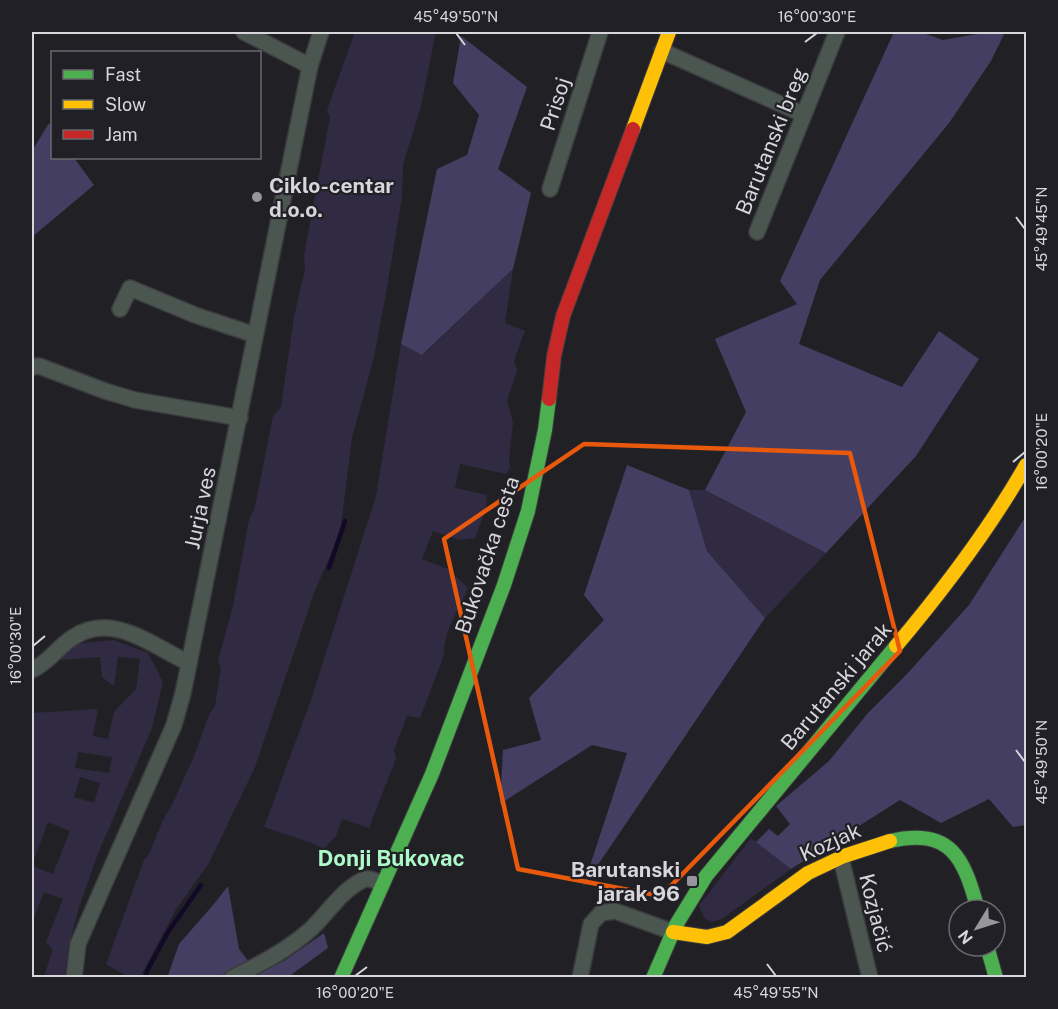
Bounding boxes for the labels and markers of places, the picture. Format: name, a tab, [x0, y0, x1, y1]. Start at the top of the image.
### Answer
place label: Ciklo-centar d.o.o.	[269, 173, 394, 222]
marker: Ciklo-centar d.o.o.	[250, 190, 264, 204]
place label: Barutanski jarak 96	[571, 857, 680, 906]
marker: Barutanski jarak 96	[685, 874, 699, 888]

